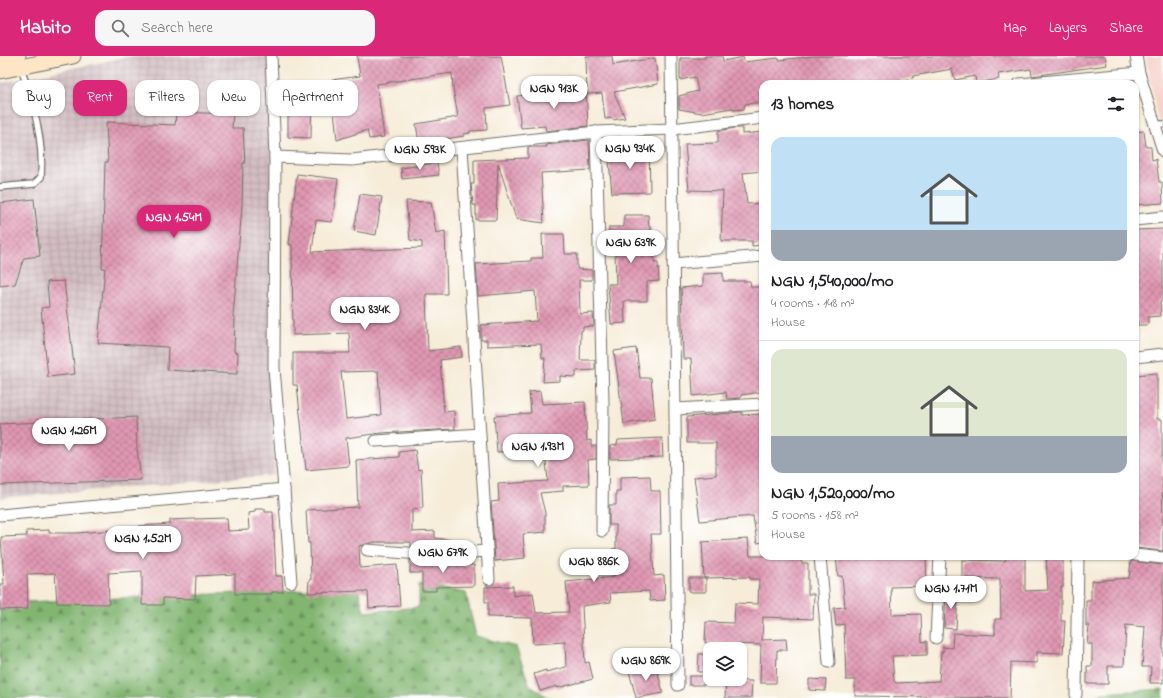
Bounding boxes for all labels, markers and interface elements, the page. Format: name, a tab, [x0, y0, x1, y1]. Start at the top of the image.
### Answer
search box	[95, 10, 375, 46]
text: Habito	[20, 15, 71, 42]
icon: search	[109, 17, 131, 39]
text: Search here	[141, 17, 213, 39]
text: Map	[1003, 18, 1027, 39]
text: Layers	[1049, 18, 1087, 39]
text: Share	[1109, 18, 1143, 39]
pin: NGN 913K	[513, 76, 595, 110]
text: NGN 913K	[530, 79, 578, 98]
chip: Buy	[12, 80, 65, 116]
chip: Rent	[73, 80, 127, 116]
chip: Filters	[135, 80, 199, 116]
chip: New	[207, 80, 260, 116]
chip: Apartment	[268, 80, 358, 116]
text: 13 homes	[771, 92, 834, 117]
icon: filters	[1105, 93, 1127, 115]
pin: NGN 934K	[589, 136, 671, 170]
pin: NGN 593K	[379, 137, 461, 171]
text: NGN 934K	[605, 139, 655, 158]
text: NGN 593K	[394, 140, 446, 159]
icon: home	[913, 163, 985, 235]
pin: NGN 1.54M	[128, 205, 220, 239]
text: NGN 1.54M	[146, 208, 202, 227]
pin: NGN 639K	[590, 230, 672, 264]
text: NGN 639K	[606, 233, 656, 252]
text: NGN 1,540,000/mo	[771, 269, 894, 294]
text: 4 rooms · 148 m²	[771, 294, 855, 313]
pin: NGN 834K	[324, 297, 406, 331]
text: NGN 834K	[340, 300, 390, 319]
text: House	[771, 313, 805, 332]
icon: home	[913, 375, 985, 447]
pin: NGN 1.26M	[23, 418, 115, 452]
text: NGN 1.26M	[41, 421, 97, 440]
pin: NGN 1.93M	[492, 434, 584, 468]
text: NGN 1.93M	[512, 437, 564, 456]
text: NGN 1,520,000/mo	[771, 481, 895, 506]
text: 5 rooms · 158 m²	[771, 506, 859, 525]
text: House	[771, 525, 805, 544]
pin: NGN 1.52M	[97, 526, 189, 560]
text: NGN 1.52M	[114, 529, 172, 548]
pin: NGN 679K	[402, 540, 484, 574]
text: NGN 679K	[418, 543, 468, 562]
pin: NGN 886K	[553, 549, 635, 583]
text: NGN 886K	[569, 552, 619, 571]
pin: NGN 1.71M	[905, 576, 997, 610]
text: NGN 1.71M	[924, 579, 978, 598]
map controls	[703, 642, 747, 686]
button: layers	[703, 642, 747, 686]
pin: NGN 869K	[605, 648, 687, 682]
text: NGN 869K	[621, 651, 671, 670]

